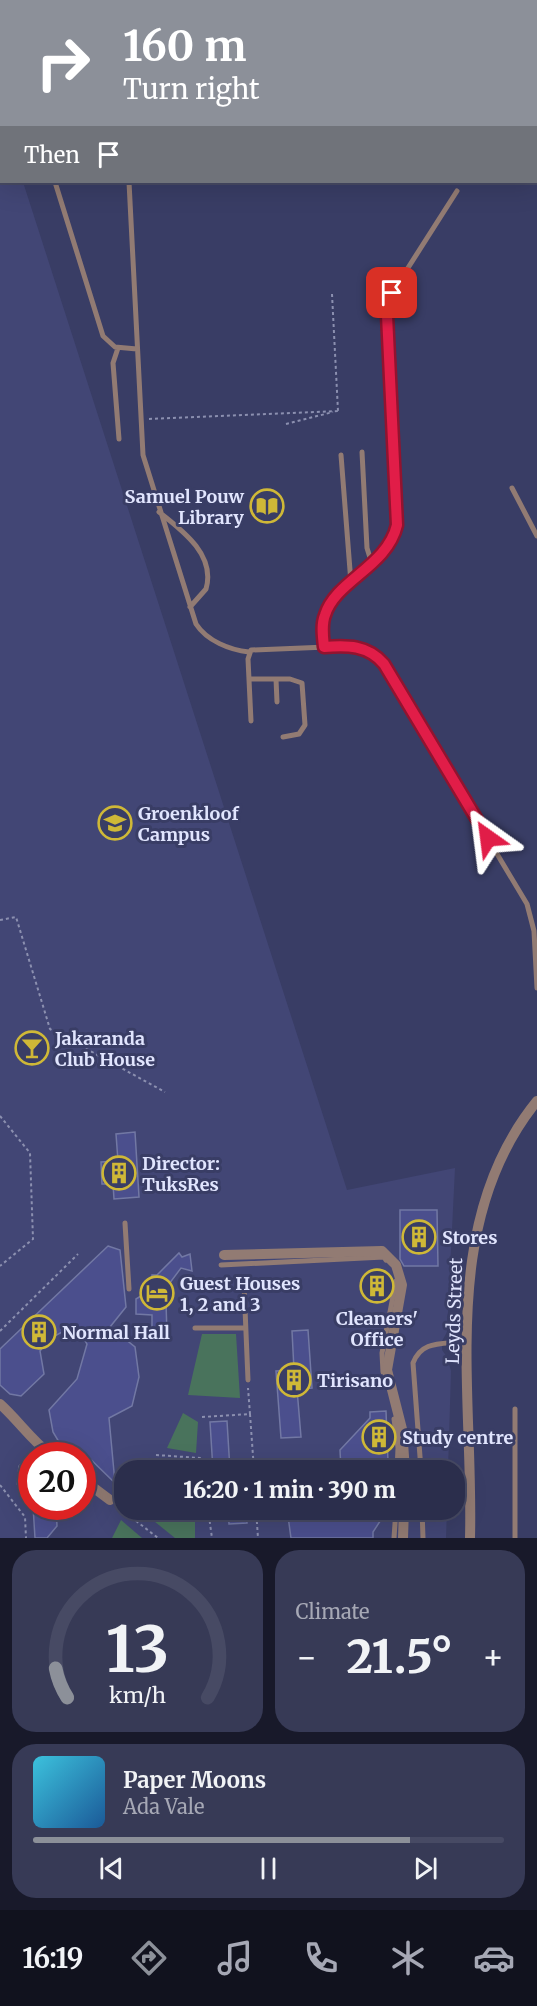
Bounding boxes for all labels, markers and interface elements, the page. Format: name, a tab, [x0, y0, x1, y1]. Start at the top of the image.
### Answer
text: 160 m	[123, 20, 247, 72]
icon: right	[24, 24, 102, 102]
text: Turn right	[123, 72, 260, 106]
icon: arrive	[92, 138, 125, 171]
text: Then	[24, 141, 80, 169]
pin	[366, 267, 417, 318]
icon: arrive	[375, 276, 408, 309]
place label: Samuel Pouw Library	[125, 485, 245, 529]
library icon: Samuel Pouw Library	[249, 488, 285, 524]
place label: Groenkloof Campus	[138, 802, 239, 846]
school or university icon: Groenkloof Campus	[97, 805, 133, 841]
position arrow	[456, 806, 520, 870]
place label: Jakaranda Club House	[54, 1027, 155, 1071]
bar icon: Jakaranda Club House	[14, 1030, 50, 1066]
place label: Director: TuksRes	[142, 1152, 220, 1196]
building icon: Director: TuksRes	[101, 1155, 137, 1191]
building icon: Stores	[401, 1219, 437, 1255]
place label: Stores	[442, 1226, 497, 1249]
street label: Leyds Street	[441, 1257, 467, 1365]
building icon: Cleaners' Office	[359, 1268, 395, 1304]
place label: Guest Houses 1, 2 and 3	[180, 1272, 300, 1316]
hotel icon: Guest Houses 1, 2 and 3	[139, 1275, 175, 1311]
place label: Cleaners' Office	[336, 1307, 418, 1351]
building icon: Normal Hall	[21, 1314, 57, 1350]
place label: Normal Hall	[62, 1321, 170, 1344]
building icon: Tirisano	[276, 1362, 312, 1398]
place label: Tirisano	[317, 1369, 393, 1392]
building icon: Study centre	[361, 1419, 397, 1455]
place label: Study centre	[402, 1426, 514, 1449]
speed limit sign: 20	[18, 1442, 96, 1520]
text: 16:20 · 1 min · 390 m	[183, 1476, 396, 1504]
text: Climate	[296, 1599, 370, 1624]
text: 13	[106, 1611, 169, 1689]
text: 21.5°	[347, 1629, 453, 1685]
text: −	[296, 1637, 318, 1678]
text: +	[482, 1637, 504, 1678]
text: km/h	[109, 1682, 166, 1709]
text: Paper Moons	[123, 1766, 266, 1794]
text: Ada Vale	[123, 1794, 204, 1819]
icon: previous	[95, 1852, 128, 1885]
icon: pause	[252, 1852, 285, 1885]
icon: next	[409, 1852, 442, 1885]
icon: directions	[128, 1937, 170, 1979]
icon: music	[214, 1937, 256, 1979]
icon: phone	[300, 1937, 342, 1979]
icon: climate	[387, 1937, 429, 1979]
icon: car	[473, 1937, 515, 1979]
text: 16:19	[22, 1941, 84, 1975]

